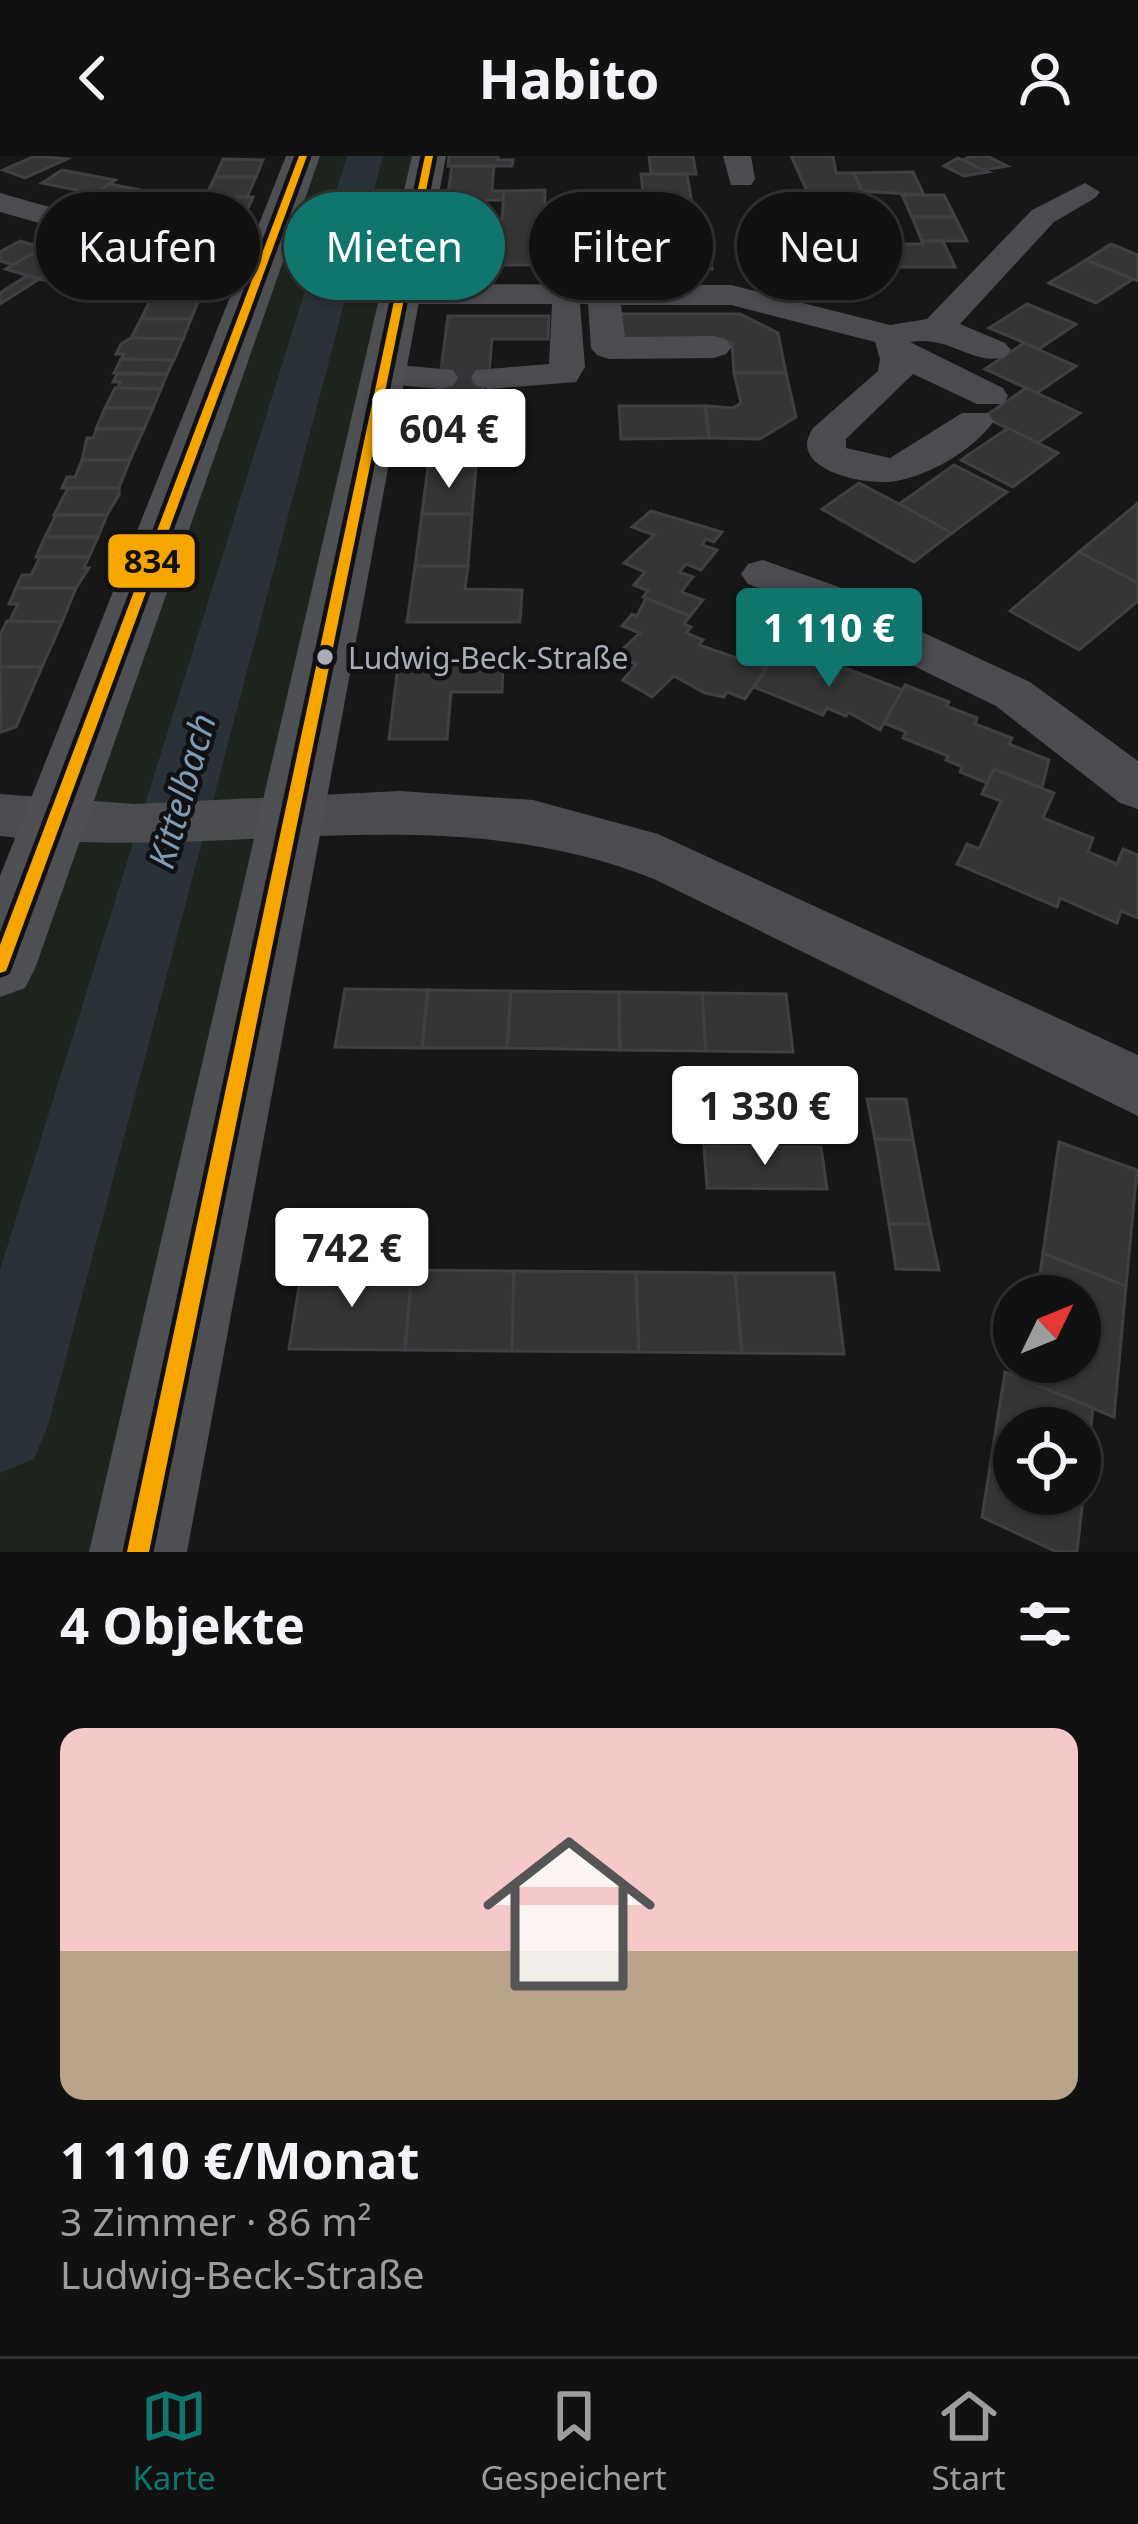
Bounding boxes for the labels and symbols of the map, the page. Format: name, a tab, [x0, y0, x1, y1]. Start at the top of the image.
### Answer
pin: 604 €	[365, 389, 533, 491]
line badge: 834	[106, 532, 197, 590]
text: 834	[124, 538, 180, 583]
pin: 1 110 €	[718, 588, 940, 690]
place label: Ludwig-Beck-Straße	[348, 637, 628, 678]
marker: Ludwig-Beck-Straße	[314, 646, 336, 668]
water label: Kittelbach	[136, 708, 227, 874]
pin: 1 330 €	[654, 1066, 876, 1168]
pin: 742 €	[268, 1208, 436, 1310]
north arrow	[993, 1275, 1101, 1383]

